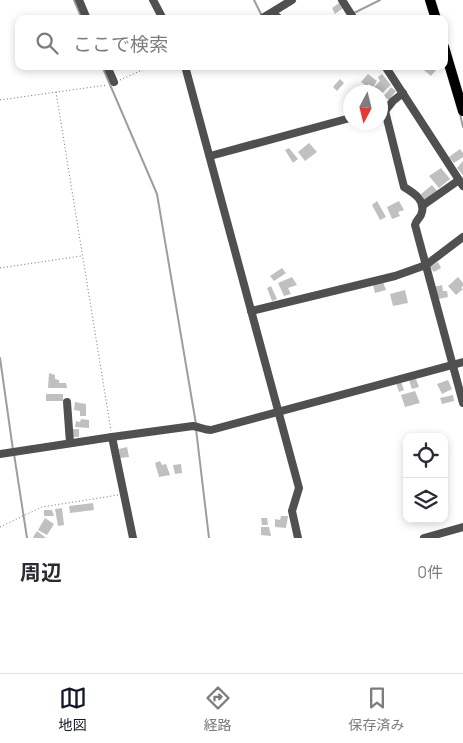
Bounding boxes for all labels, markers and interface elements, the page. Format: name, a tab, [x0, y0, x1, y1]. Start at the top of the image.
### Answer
search box	[15, 15, 448, 70]
icon: search	[33, 29, 61, 57]
text: ここで検索	[73, 31, 168, 57]
north arrow	[343, 85, 388, 130]
map controls	[403, 433, 448, 523]
button: locate	[403, 433, 448, 478]
button: layers	[403, 478, 448, 523]
text: 周辺	[20, 558, 62, 586]
text: 0件	[417, 561, 443, 583]
tab: 地図	[59, 684, 87, 734]
tab: 経路	[204, 684, 232, 734]
tab: 保存済み	[349, 684, 405, 734]

